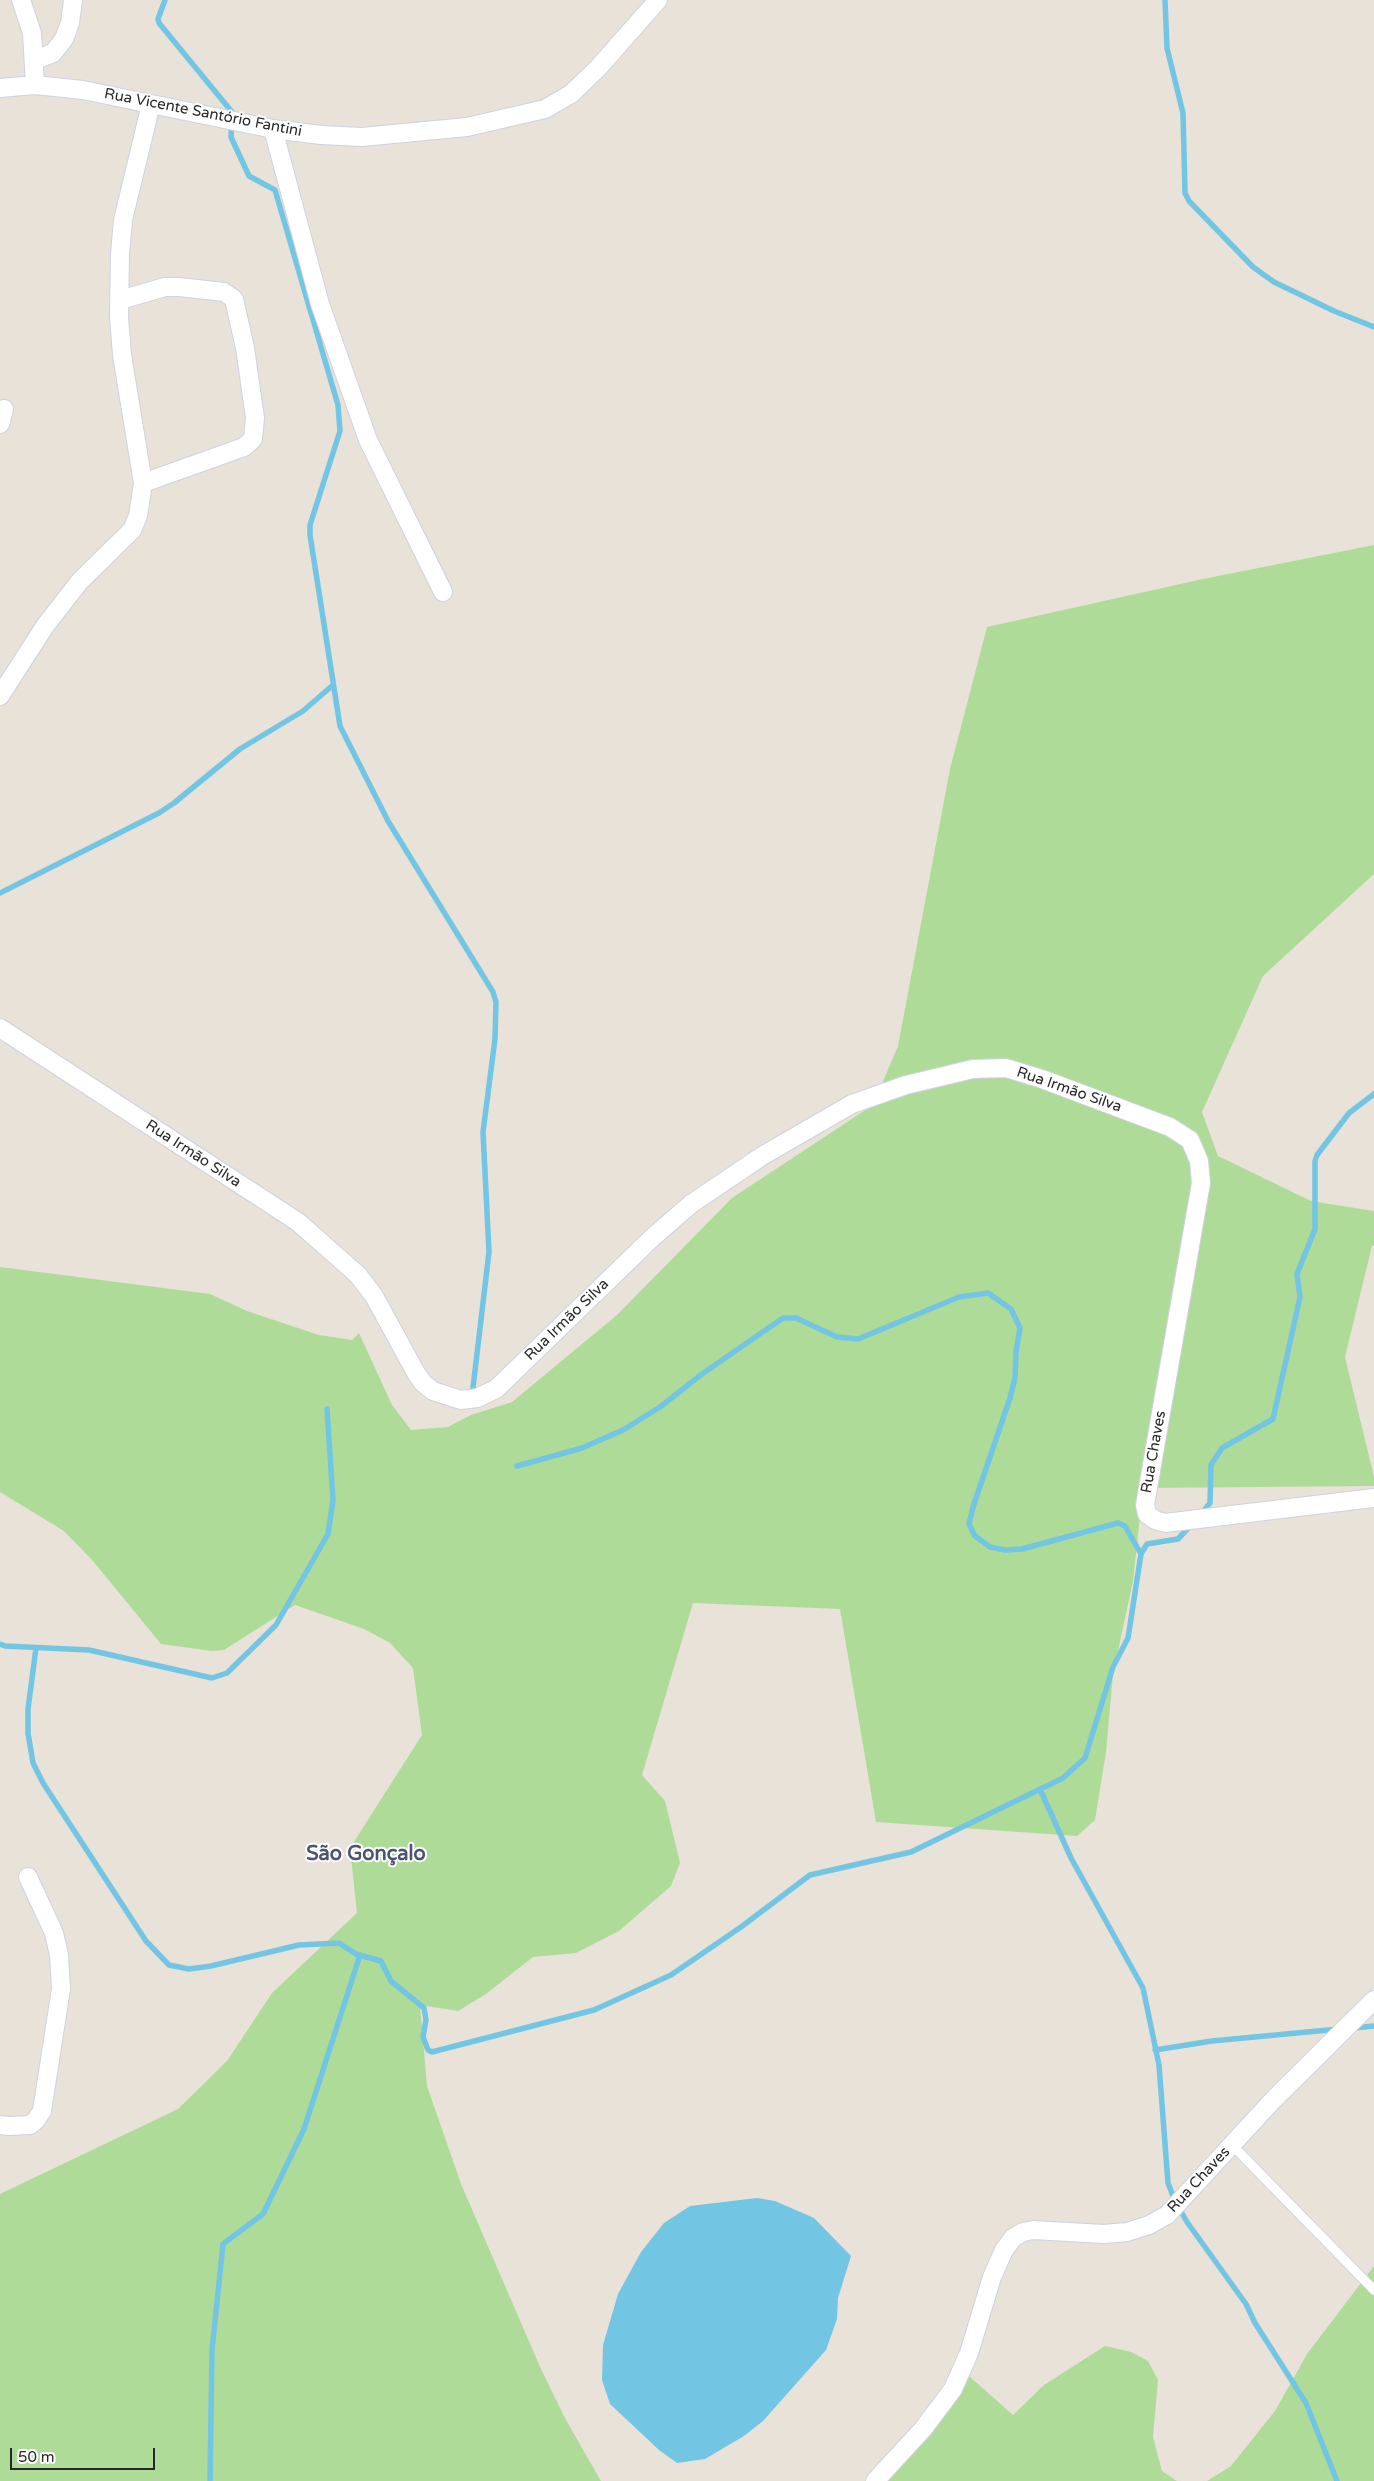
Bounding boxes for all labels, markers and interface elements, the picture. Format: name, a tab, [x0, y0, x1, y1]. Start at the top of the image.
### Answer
street label: Rua Vicente Santório Fantini	[103, 85, 303, 141]
street label: Rua Irmão Silva	[1014, 1064, 1124, 1116]
street label: Rua Irmão Silva	[142, 1116, 244, 1192]
street label: Rua Irmão Silva	[521, 1275, 613, 1365]
street label: Rua Chaves	[1138, 1409, 1170, 1495]
district label: São Gonçalo	[306, 1843, 426, 1867]
street label: Rua Chaves	[1164, 2143, 1234, 2217]
scale bar	[12, 2438, 158, 2470]
text: 50 m	[18, 2448, 55, 2466]

